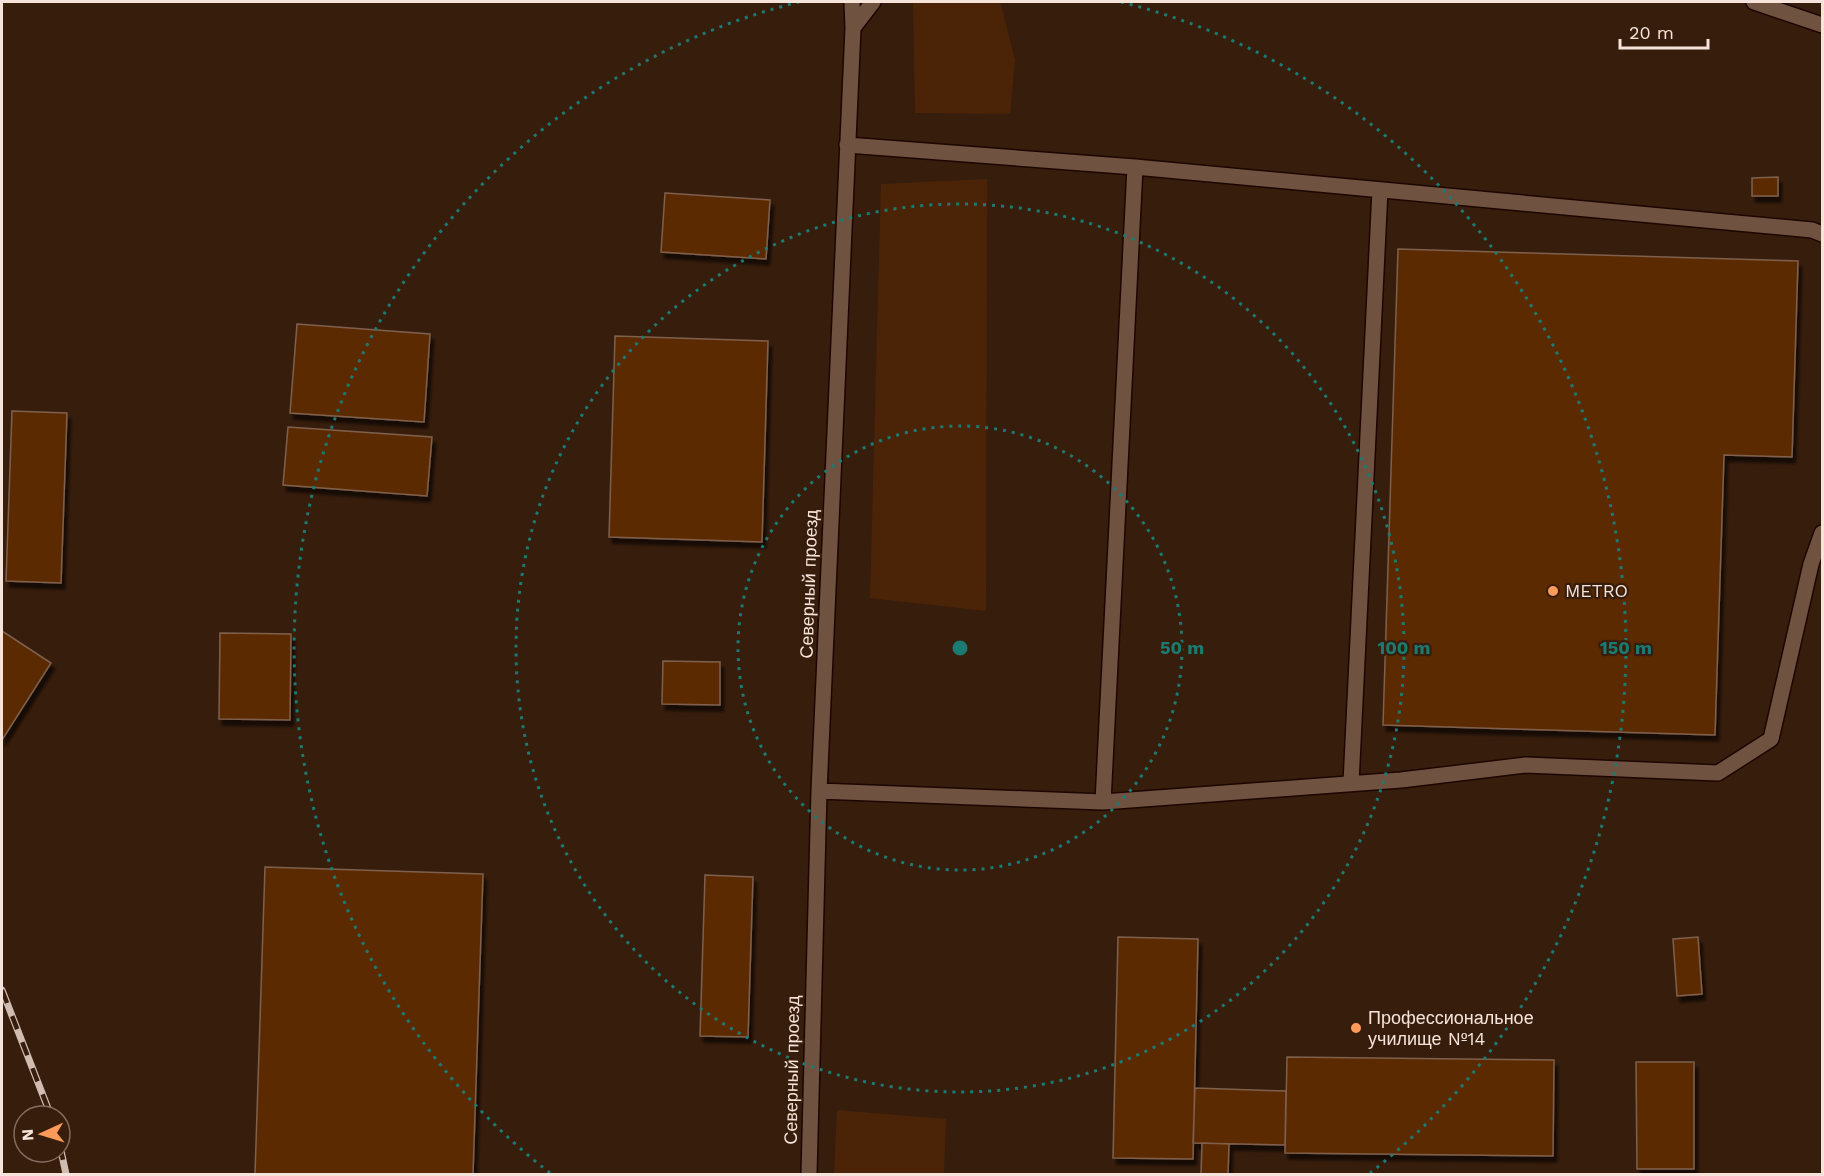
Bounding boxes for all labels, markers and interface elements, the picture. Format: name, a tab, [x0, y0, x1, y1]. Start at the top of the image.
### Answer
scale bar	[1620, 12, 1708, 50]
text: 20 m	[1629, 22, 1674, 43]
street label: Северный проезд	[795, 509, 822, 659]
place label: METRO	[1565, 580, 1628, 601]
marker: METRO	[1546, 584, 1560, 598]
text: 50 m	[1160, 637, 1204, 658]
text: 100 m	[1377, 637, 1431, 658]
text: 150 m	[1600, 637, 1652, 658]
centre of rings	[950, 638, 970, 658]
street label: Северный проезд	[780, 995, 803, 1145]
place label: Профессиональное училище №14	[1368, 1007, 1534, 1049]
marker: Профессиональное училище №14	[1349, 1021, 1363, 1035]
north arrow	[12, 1104, 72, 1164]
text: N	[18, 1128, 37, 1142]

